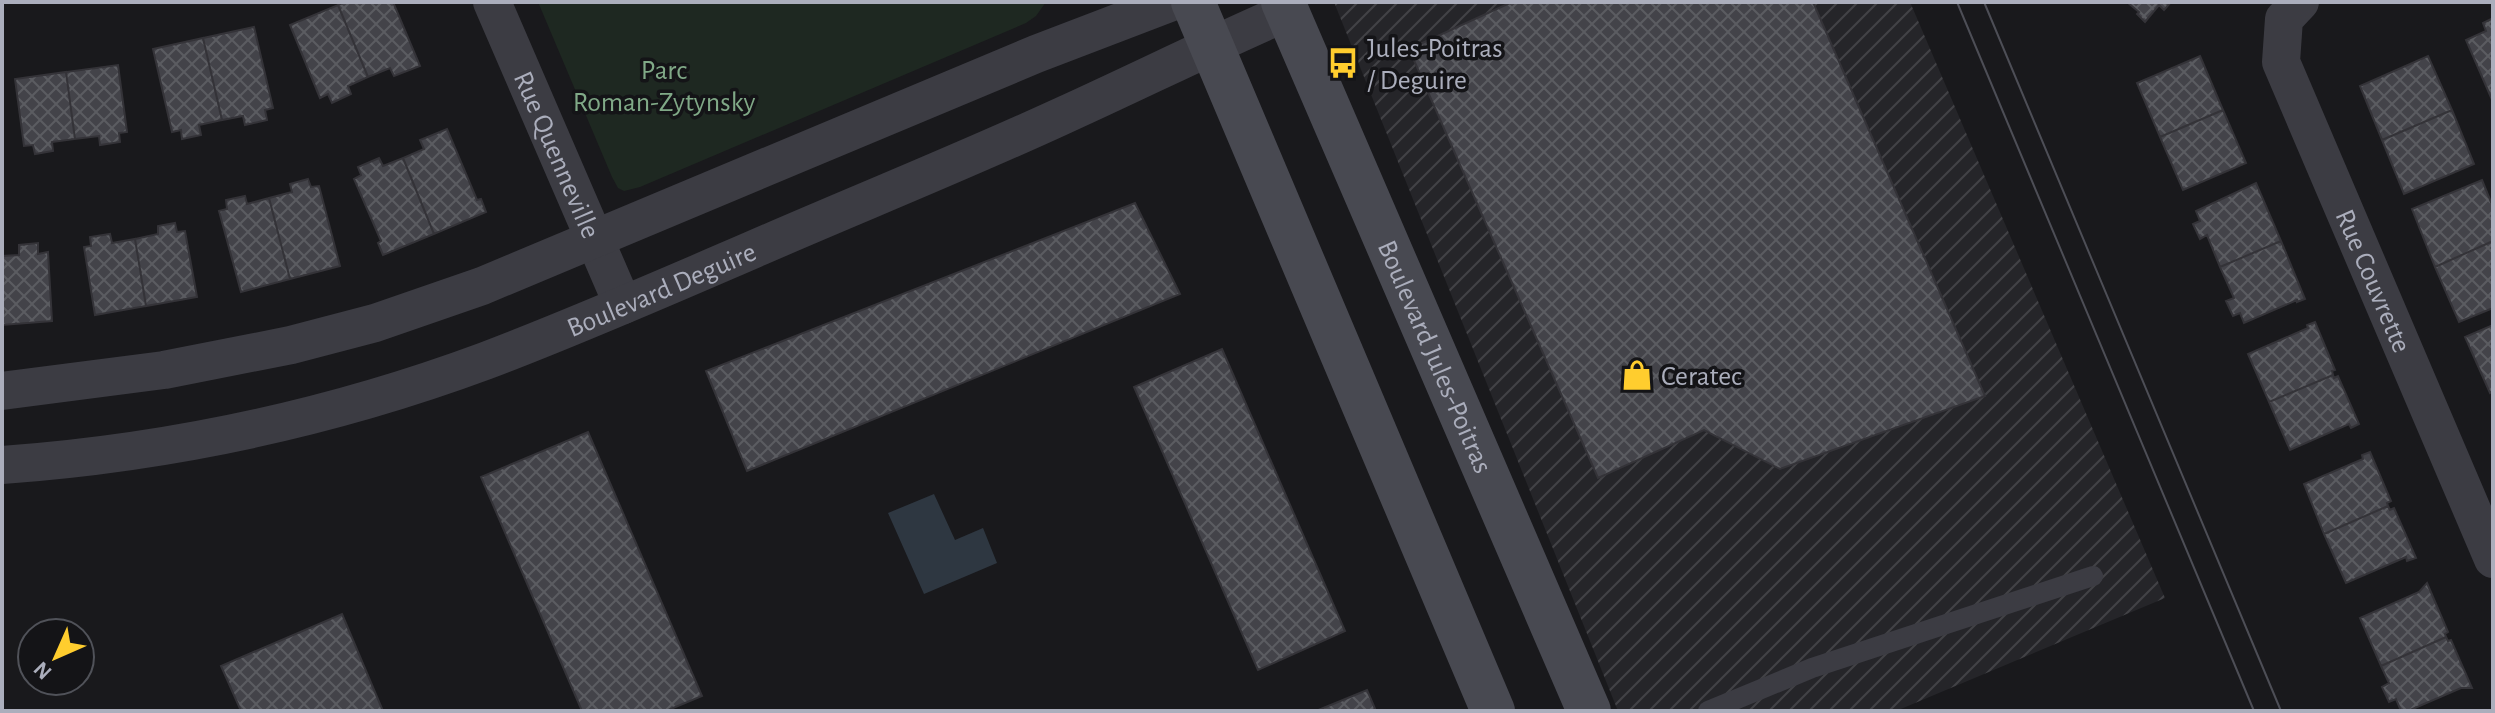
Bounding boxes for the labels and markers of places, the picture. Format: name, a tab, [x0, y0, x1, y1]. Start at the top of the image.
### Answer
place label: Jules-Poitras / Deguire	[1367, 35, 1503, 95]
bus stop icon: Jules-Poitras / Deguire	[1326, 46, 1360, 80]
shop icon: Ceratec	[1620, 358, 1654, 392]
place label: Ceratec	[1661, 363, 1742, 391]

